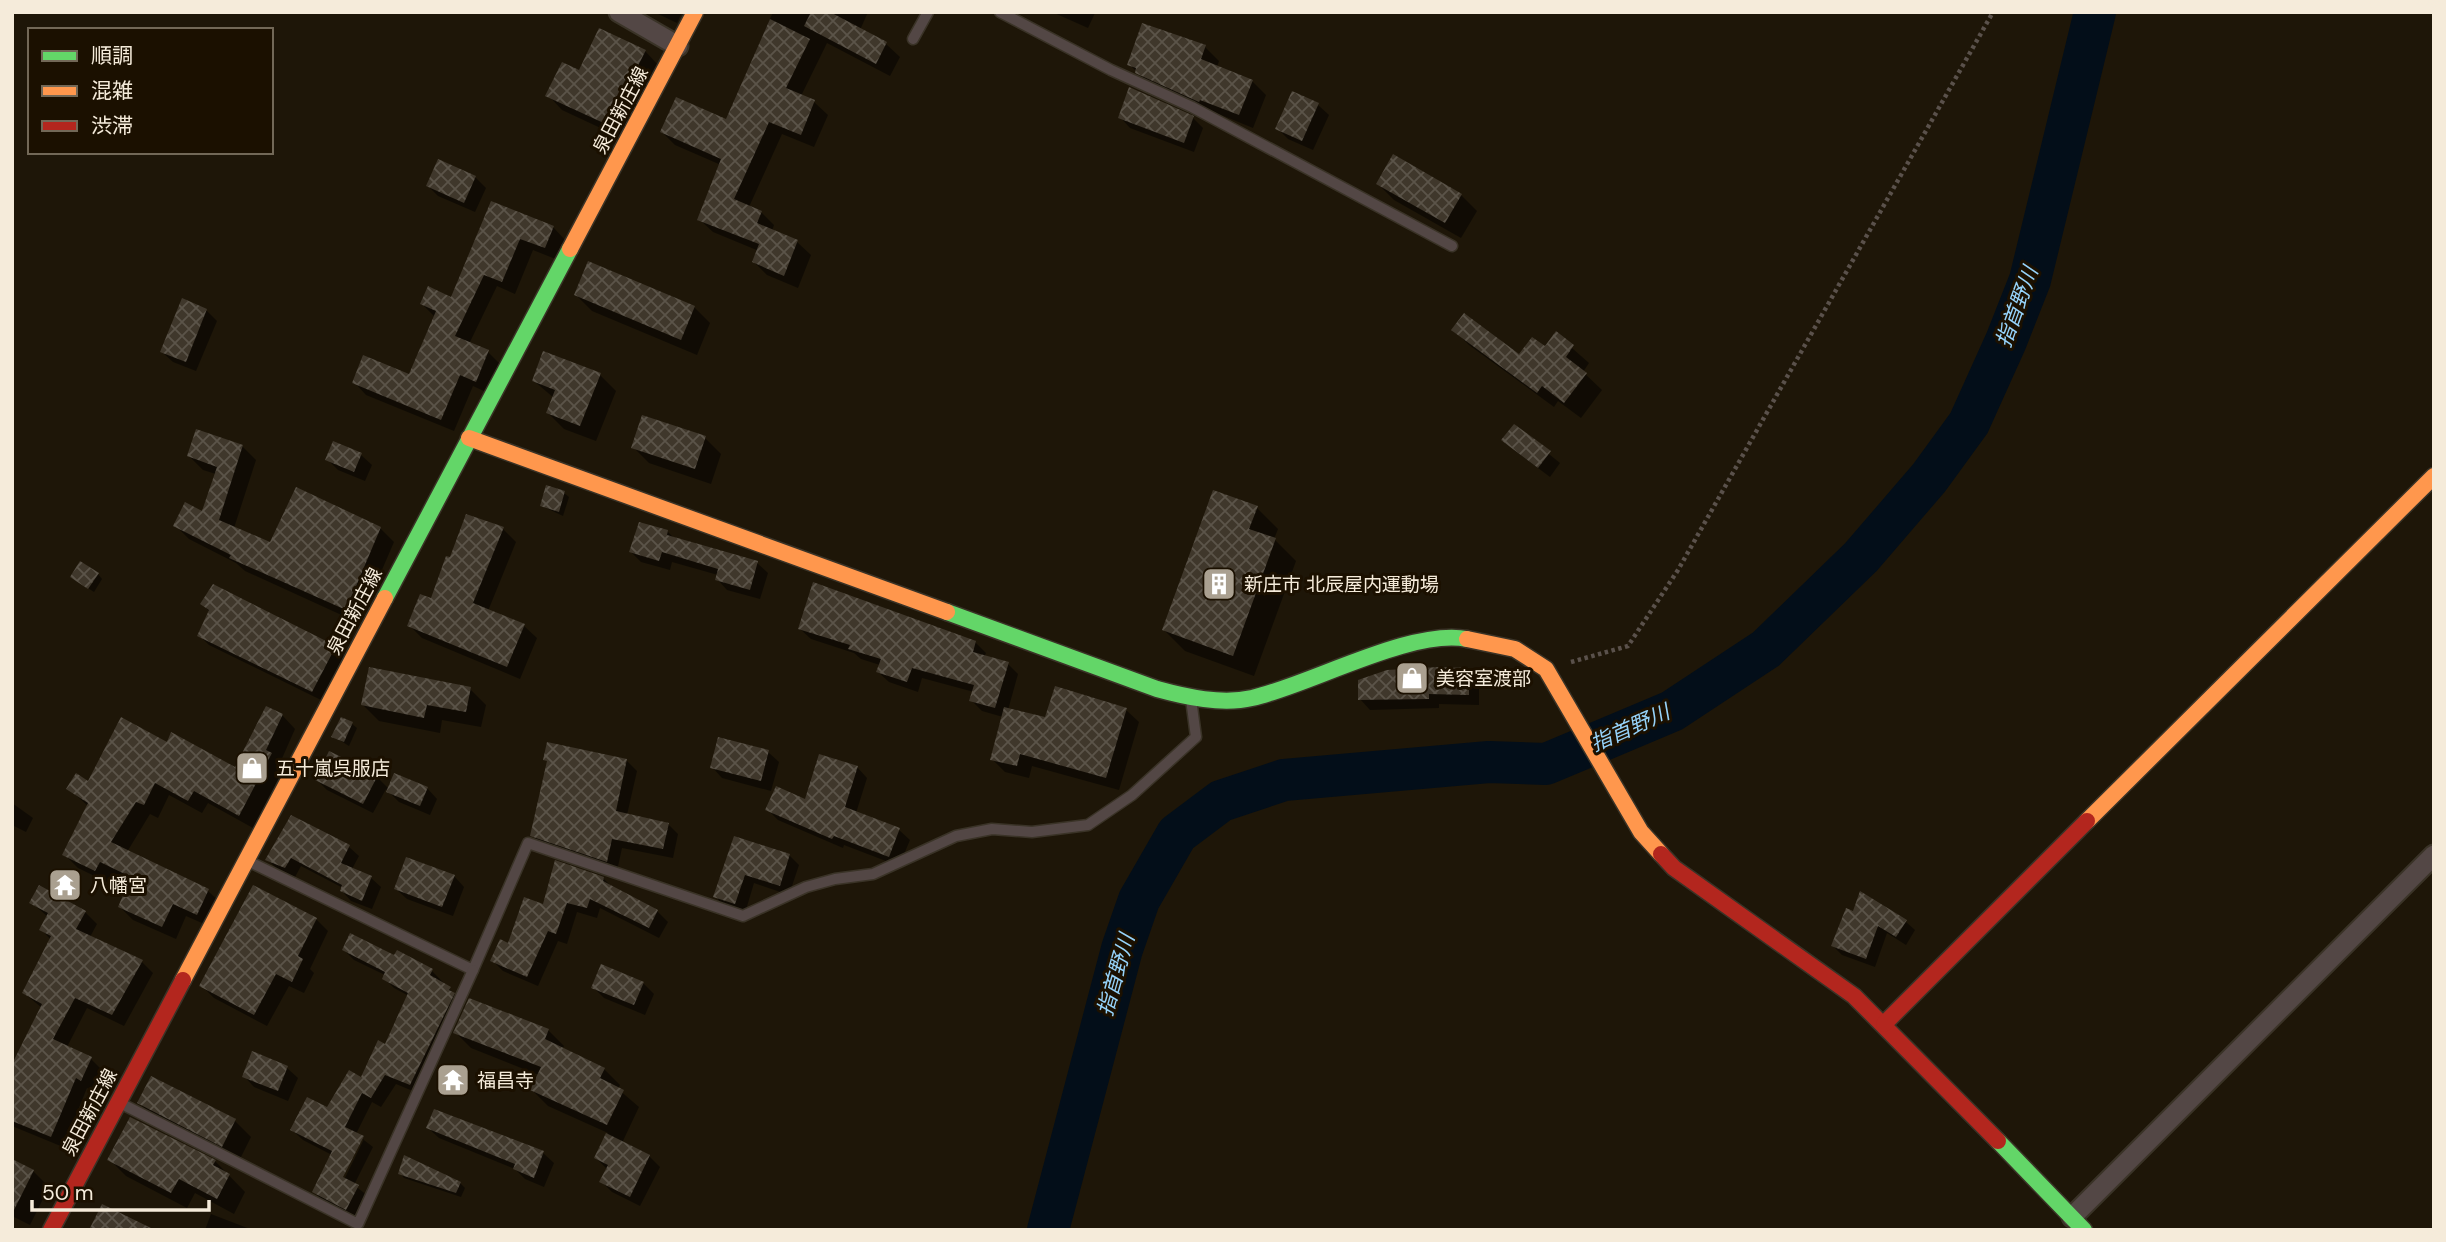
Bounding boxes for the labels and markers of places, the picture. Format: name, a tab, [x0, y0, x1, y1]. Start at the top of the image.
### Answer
building icon: 新庄市 北辰屋内運動場	[1200, 565, 1238, 603]
place label: 新庄市 北辰屋内運動場	[1244, 572, 1439, 597]
shop icon: 美容室渡部	[1393, 659, 1431, 697]
place label: 美容室渡部	[1436, 666, 1531, 691]
shop icon: 五十嵐呉服店	[233, 749, 271, 787]
place label: 五十嵐呉服店	[276, 756, 390, 781]
temple icon: 八幡宮	[46, 866, 84, 904]
place label: 八幡宮	[90, 873, 147, 898]
temple icon: 福昌寺	[434, 1061, 472, 1099]
place label: 福昌寺	[477, 1068, 534, 1093]

